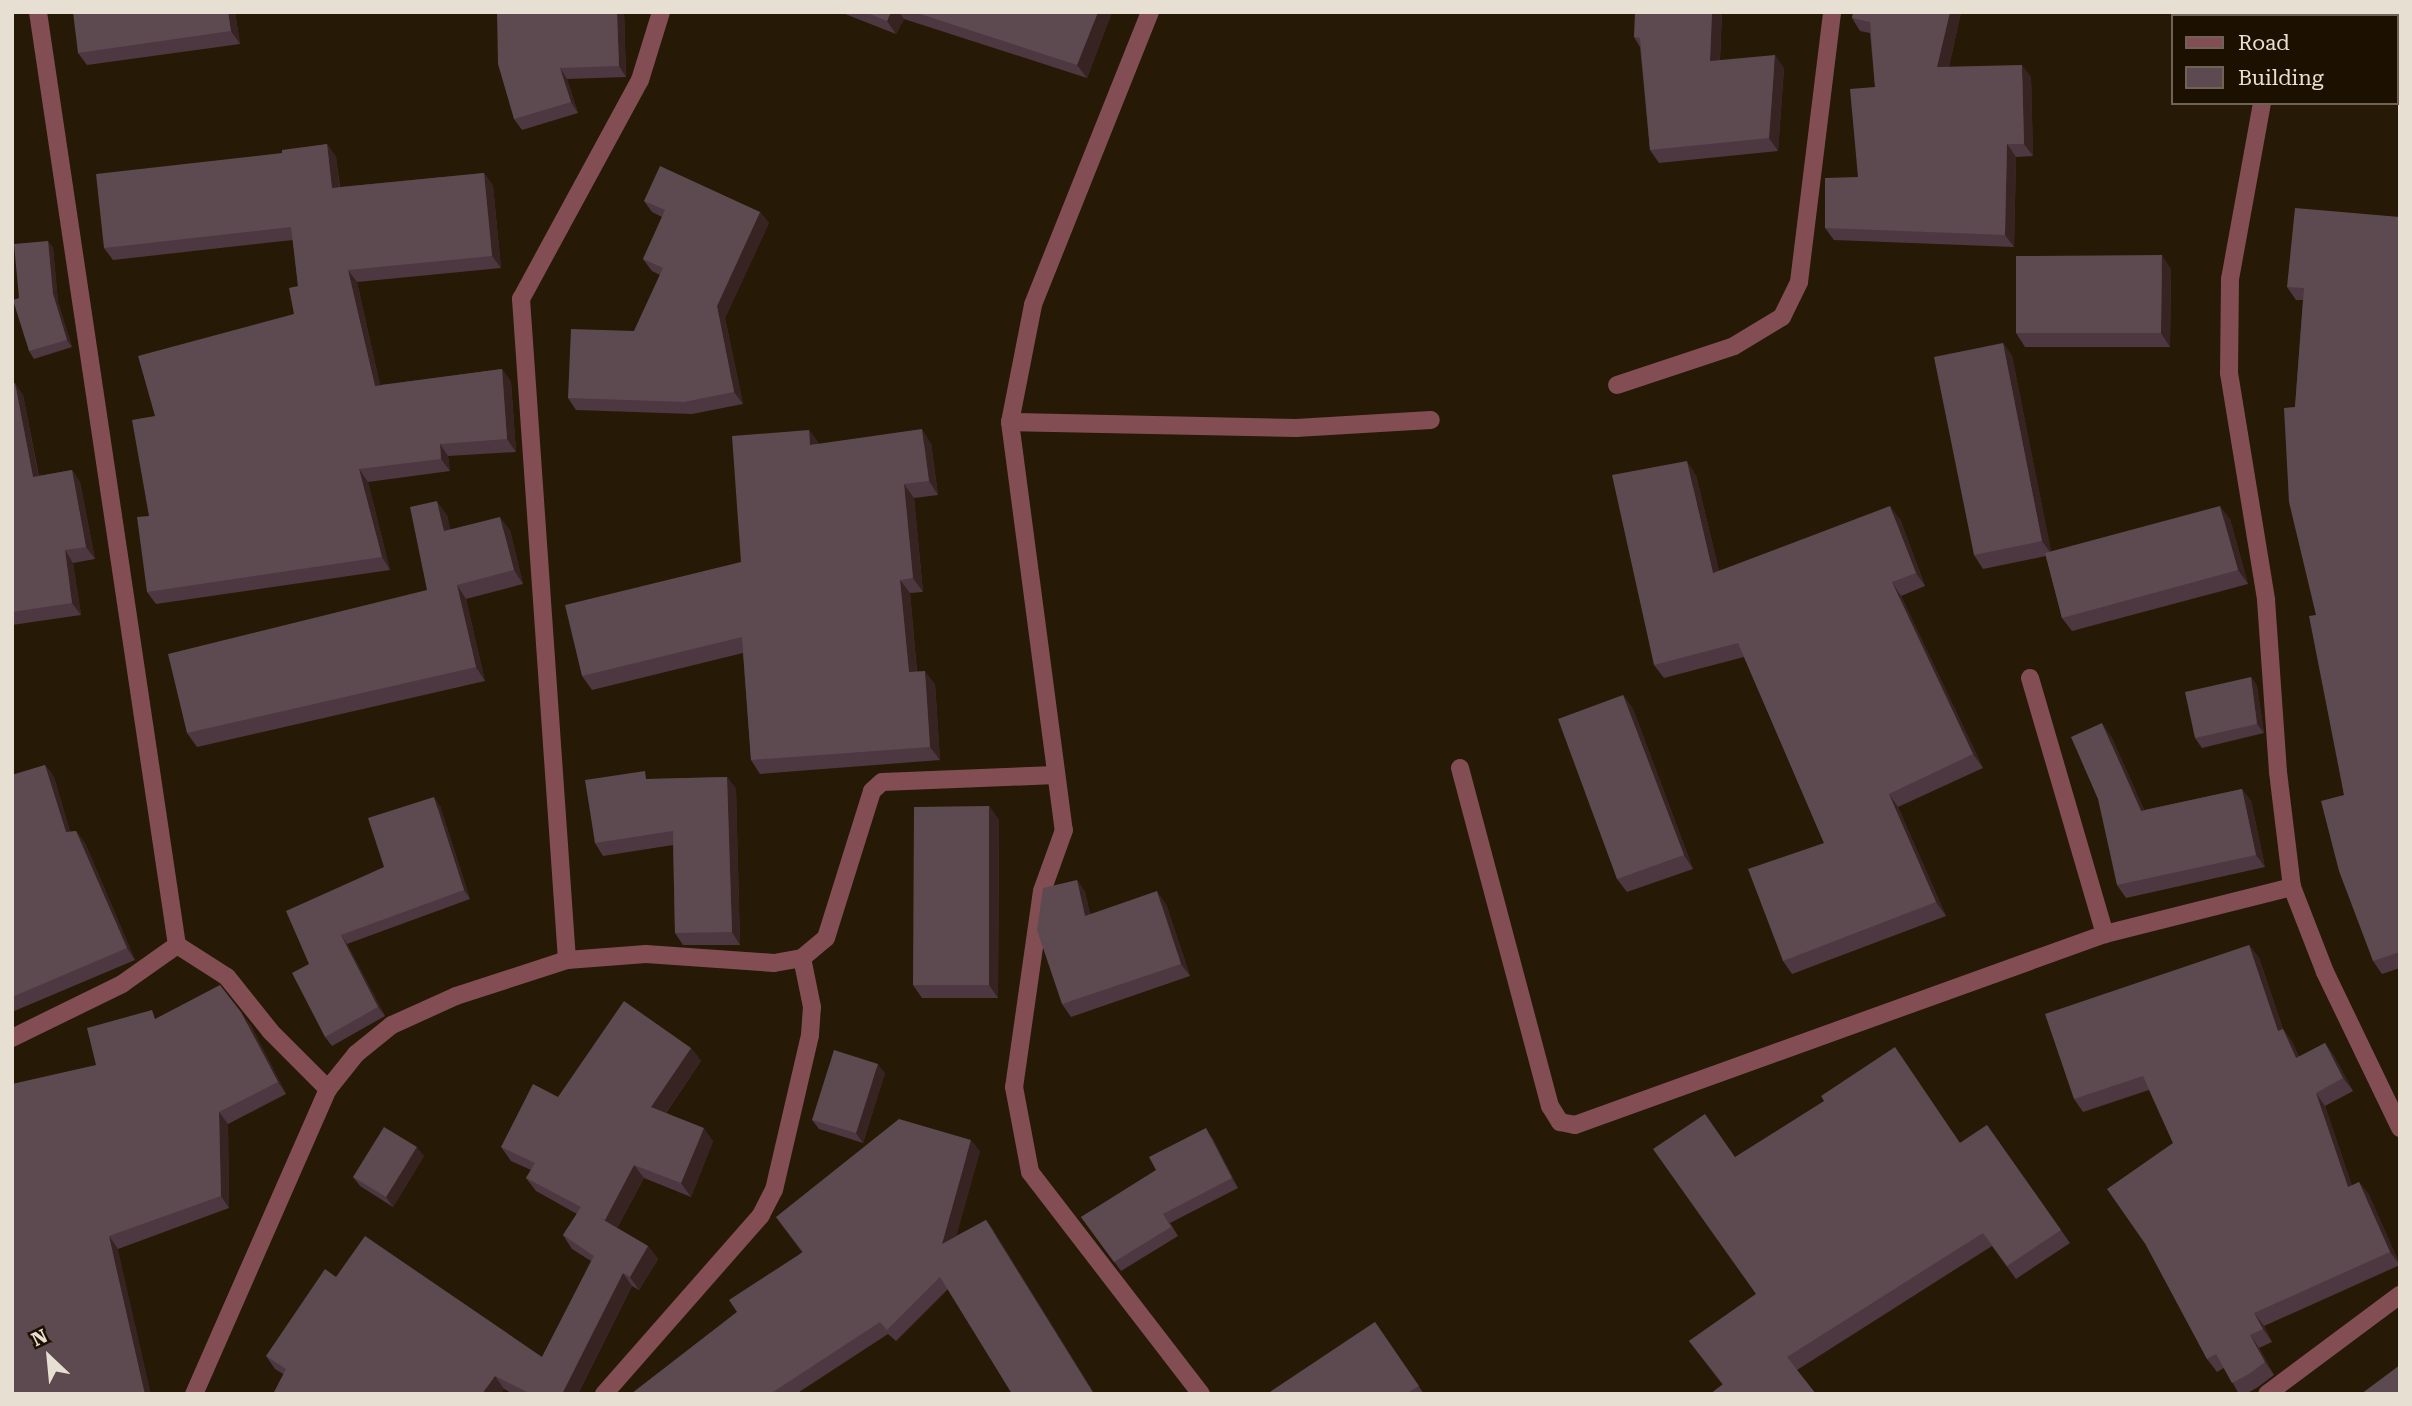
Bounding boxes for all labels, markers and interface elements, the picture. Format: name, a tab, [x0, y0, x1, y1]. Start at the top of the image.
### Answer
legend	[2170, 14, 2398, 105]
text: Road	[2238, 31, 2290, 55]
text: Building	[2238, 66, 2324, 90]
north arrow	[14, 1322, 84, 1392]
text: N	[28, 1324, 51, 1351]

